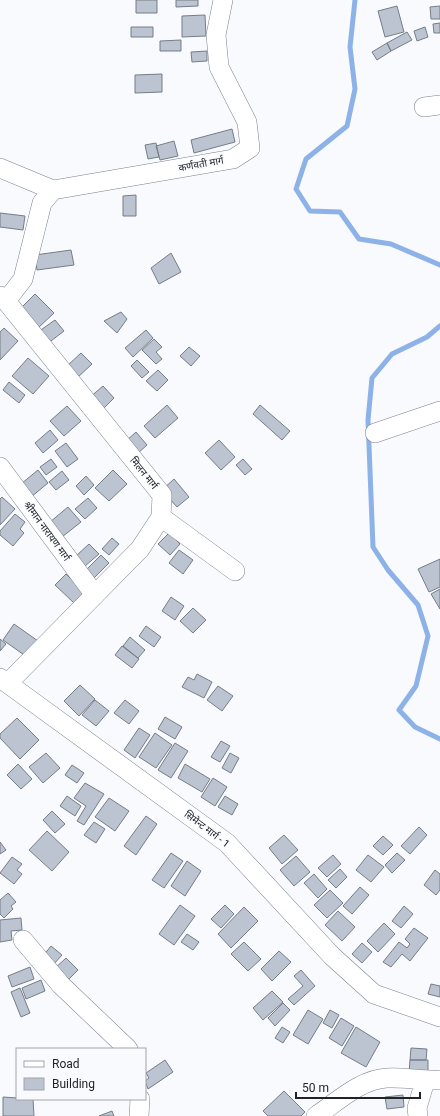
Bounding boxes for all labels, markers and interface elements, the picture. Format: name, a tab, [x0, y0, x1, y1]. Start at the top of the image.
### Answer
street label: कर्णवती मार्ग	[178, 154, 225, 173]
street label: मिलन मार्ग	[128, 455, 161, 492]
street label: श्रीमान नारायण मार्ग	[22, 499, 73, 564]
street label: सिमेन्ट मार्ग - 1	[182, 808, 232, 850]
legend	[16, 1048, 146, 1100]
text: Road	[52, 1057, 80, 1071]
scale bar	[296, 1074, 420, 1100]
text: Building	[52, 1077, 95, 1091]
text: 50 m	[302, 1081, 329, 1095]

